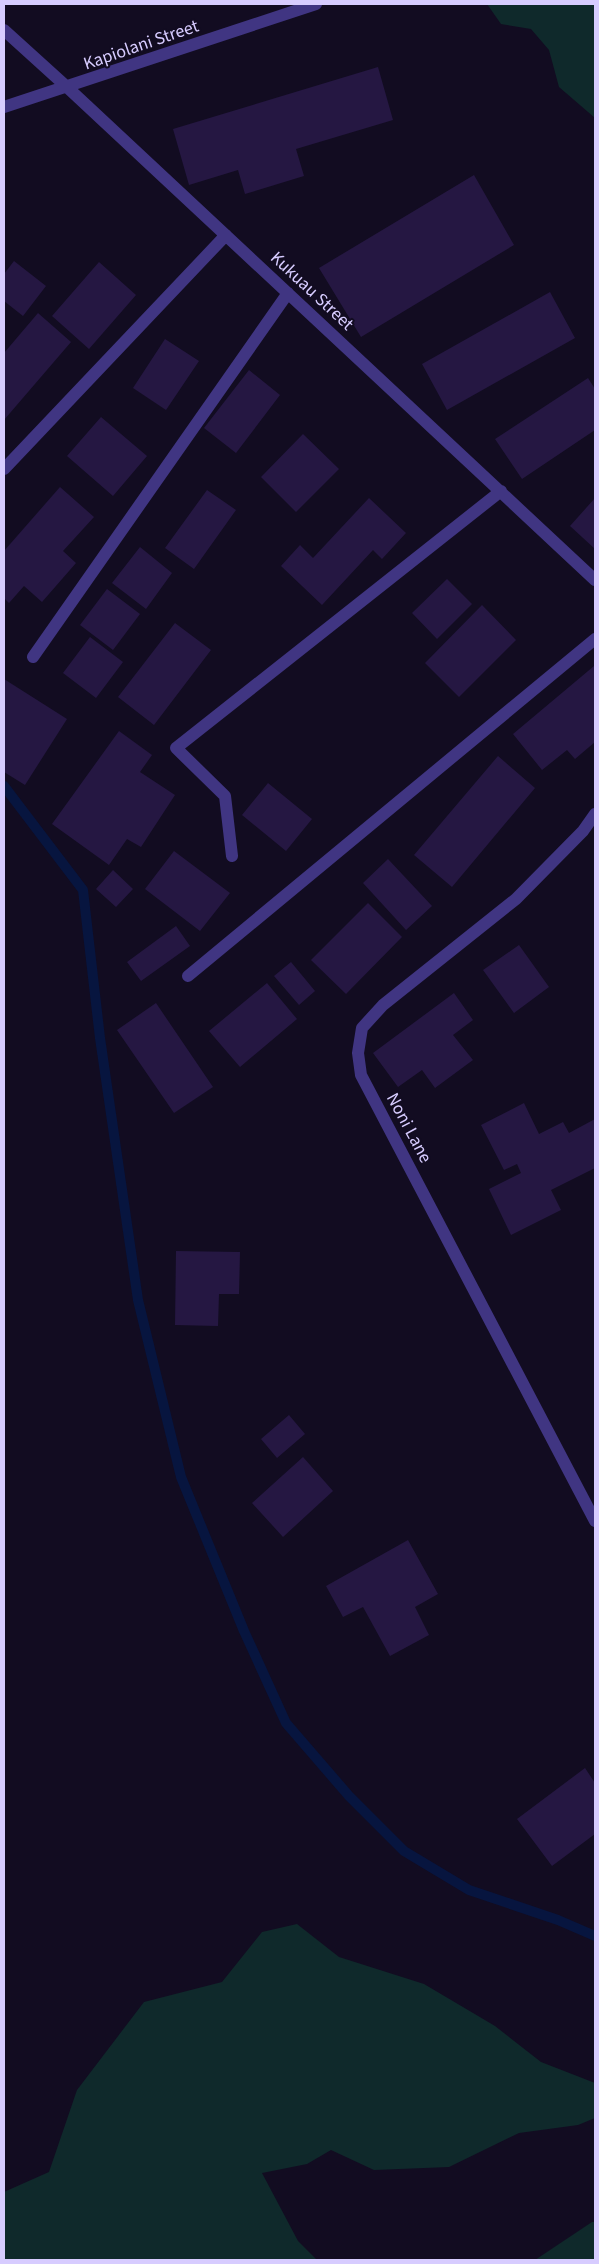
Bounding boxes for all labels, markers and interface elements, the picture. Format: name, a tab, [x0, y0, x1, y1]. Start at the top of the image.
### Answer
street label: Kapiolani Street	[80, 14, 202, 76]
street label: Kukuau Street	[265, 246, 359, 336]
street label: Noni Lane	[380, 1089, 438, 1167]

